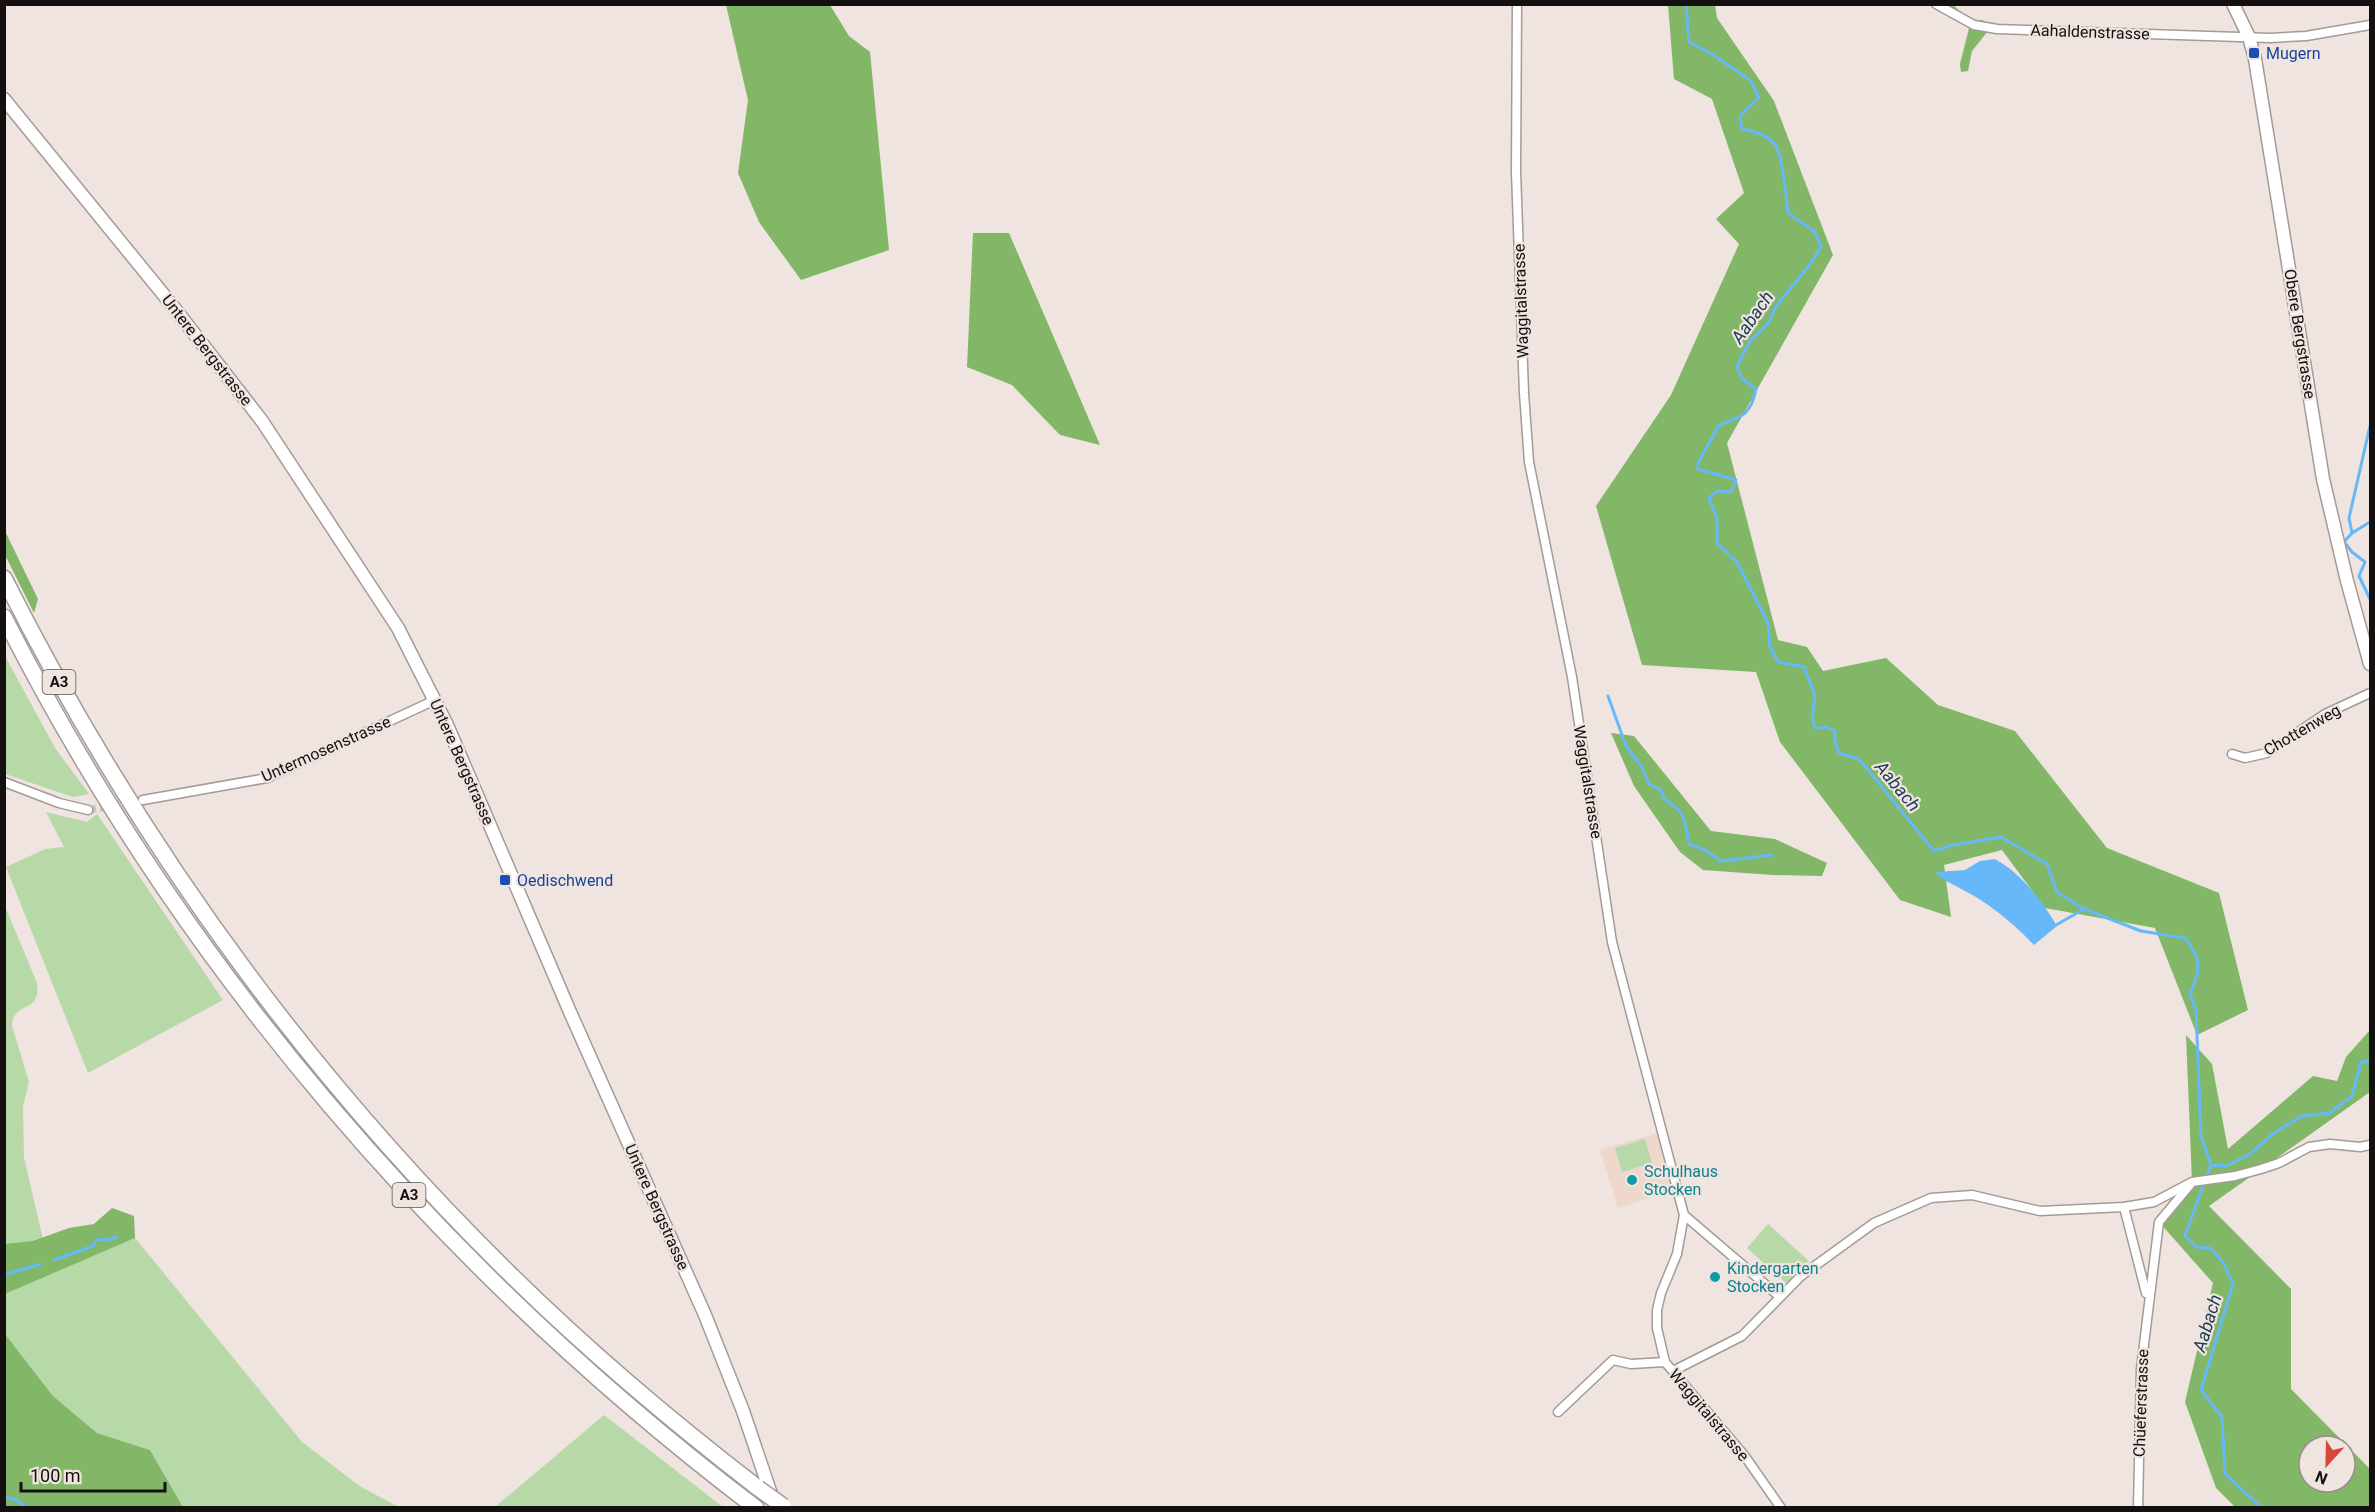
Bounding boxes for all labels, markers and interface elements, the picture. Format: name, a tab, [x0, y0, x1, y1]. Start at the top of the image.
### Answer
street label: Aahaldenstrasse	[2030, 20, 2150, 44]
place label: Mugern	[2266, 44, 2321, 63]
marker: Mugern	[2247, 46, 2261, 60]
street label: Waggitalstrasse	[1510, 243, 1532, 359]
street label: Obere Bergstrasse	[2280, 268, 2320, 400]
water label: Aabach	[1726, 287, 1778, 348]
street label: Untere Bergstrasse	[158, 291, 256, 409]
road number: A3	[42, 670, 76, 694]
street label: Untere Bergstrasse	[426, 696, 498, 828]
street label: Chottenweg	[2260, 700, 2344, 760]
street label: Untermosenstrasse	[258, 712, 394, 786]
street label: Waggitalstrasse	[1570, 724, 1606, 840]
water label: Aabach	[1870, 756, 1925, 815]
place label: Oedischwend	[517, 871, 613, 890]
marker: Oedischwend	[498, 873, 512, 887]
street label: Untere Bergstrasse	[621, 1141, 693, 1273]
place label: Schulhaus Stocken	[1644, 1162, 1718, 1199]
marker: Schulhaus Stocken	[1625, 1173, 1639, 1187]
road number: A3	[392, 1183, 426, 1207]
place label: Kindergarten Stocken	[1727, 1259, 1819, 1296]
marker: Kindergarten Stocken	[1708, 1270, 1722, 1284]
water label: Aabach	[2188, 1292, 2226, 1355]
street label: Chüeferstrasse	[2130, 1349, 2152, 1457]
street label: Waggitalstrasse	[1665, 1365, 1753, 1465]
north arrow	[2297, 1434, 2357, 1494]
scale bar	[21, 1455, 165, 1493]
text: 100 m	[30, 1465, 81, 1486]
text: N	[2313, 1467, 2330, 1488]

